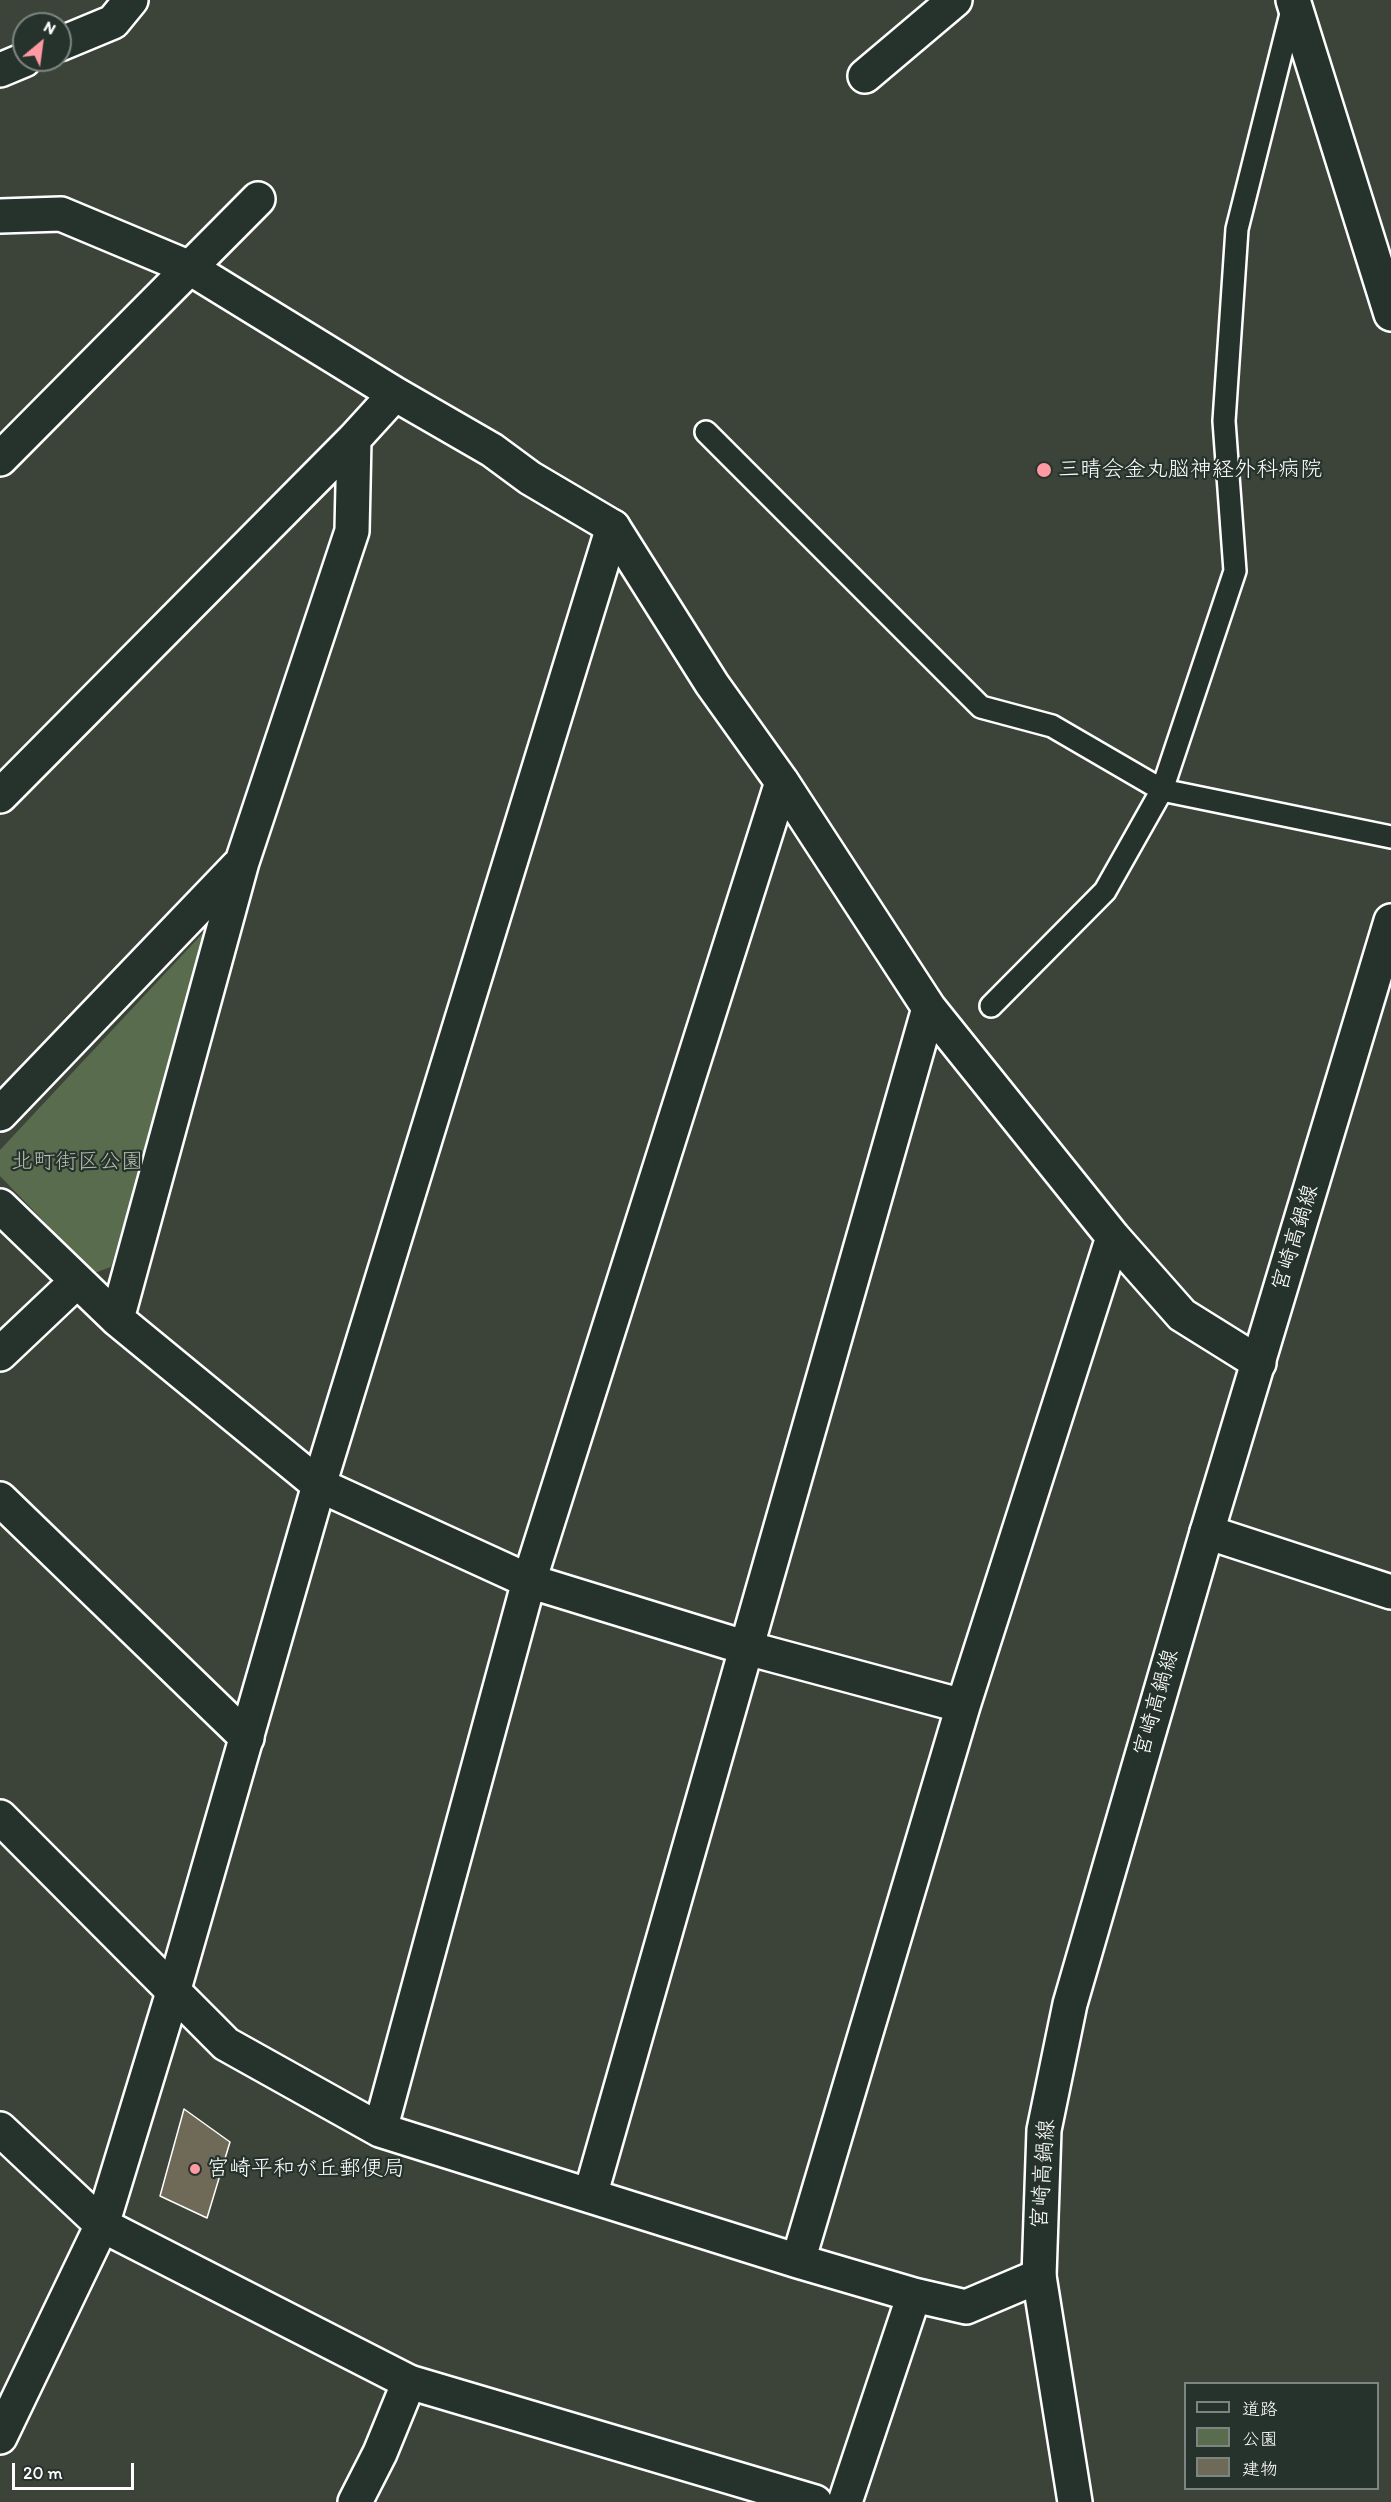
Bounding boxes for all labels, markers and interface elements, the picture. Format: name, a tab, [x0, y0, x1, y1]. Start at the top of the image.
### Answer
north arrow	[12, 12, 72, 72]
text: N	[41, 17, 59, 38]
place label: 三晴会金丸脳神経外科病院	[1058, 457, 1322, 483]
marker: 三晴会金丸脳神経外科病院	[1035, 461, 1053, 479]
park label: 北町街区公園	[11, 1149, 143, 1175]
street label: 宮崎高鍋線	[1267, 1182, 1325, 1294]
street label: 宮崎高鍋線	[1129, 1646, 1185, 1760]
street label: 宮崎高鍋線	[1027, 2118, 1061, 2230]
place label: 宮崎平和が丘郵便局	[207, 2156, 405, 2182]
marker: 宮崎平和が丘郵便局	[188, 2162, 202, 2176]
legend	[1184, 2382, 1379, 2490]
text: 道路	[1242, 2398, 1278, 2420]
text: 公園	[1242, 2428, 1278, 2450]
scale bar	[15, 2451, 136, 2489]
text: 建物	[1242, 2458, 1278, 2480]
text: 20 m	[23, 2462, 63, 2484]

